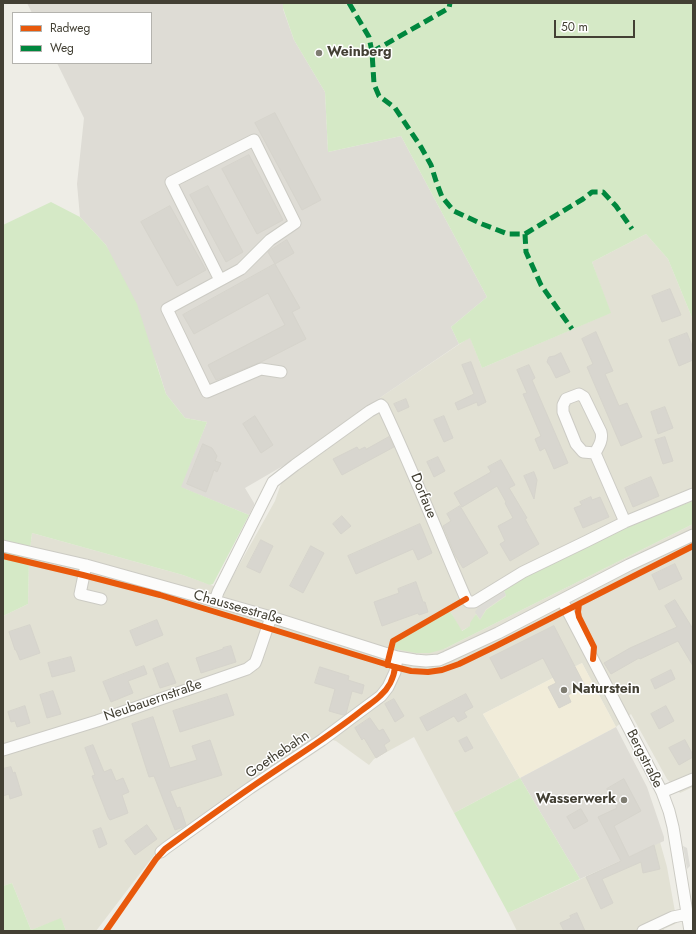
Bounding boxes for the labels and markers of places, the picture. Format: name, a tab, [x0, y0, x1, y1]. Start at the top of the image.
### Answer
place label: Weinberg	[327, 45, 391, 61]
marker: Weinberg	[314, 48, 324, 58]
place label: Naturstein	[572, 682, 640, 698]
marker: Naturstein	[559, 685, 569, 695]
place label: Wasserwerk	[536, 792, 616, 808]
marker: Wasserwerk	[619, 795, 629, 805]

